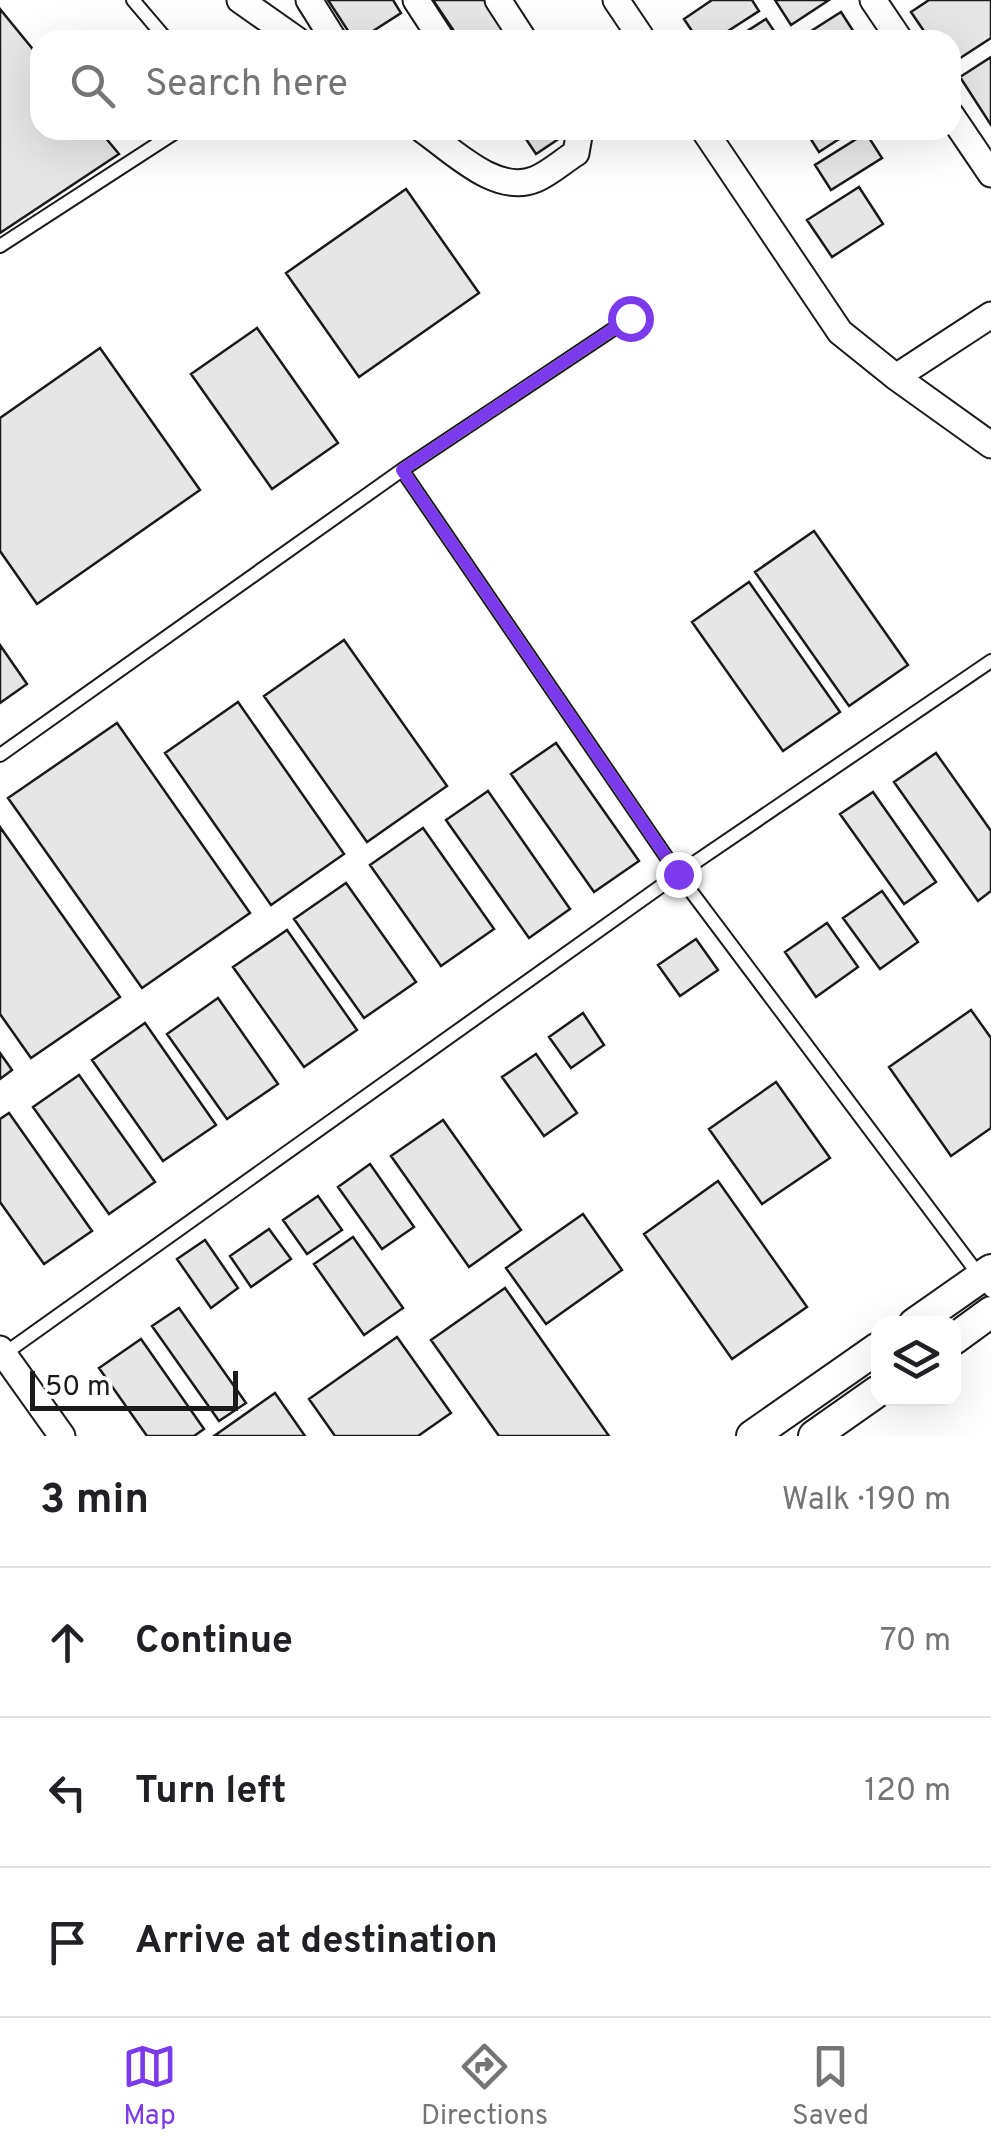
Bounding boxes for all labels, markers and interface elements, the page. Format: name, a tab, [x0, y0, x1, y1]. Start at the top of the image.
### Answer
search box	[30, 30, 961, 140]
icon: search	[65, 58, 120, 113]
text: Search here	[145, 61, 348, 110]
route start	[608, 296, 654, 342]
route end	[656, 852, 702, 898]
map controls	[871, 1316, 961, 1406]
button: layers	[871, 1316, 961, 1406]
scale bar	[30, 1366, 238, 1410]
text: 50 m	[45, 1370, 111, 1406]
text: 3 min	[40, 1475, 149, 1528]
text: Walk · 190 m	[782, 1481, 951, 1521]
icon: ahead	[40, 1615, 95, 1670]
text: Continue	[135, 1618, 293, 1667]
text: 70 m	[880, 1622, 951, 1662]
icon: left	[40, 1765, 95, 1820]
text: Turn left	[135, 1768, 287, 1817]
text: 120 m	[864, 1772, 951, 1812]
icon: arrive	[40, 1915, 95, 1970]
text: Arrive at destination	[135, 1918, 498, 1967]
tab: Map	[122, 2039, 177, 2135]
tab: Directions	[421, 2039, 548, 2135]
tab: Saved	[792, 2039, 869, 2135]

